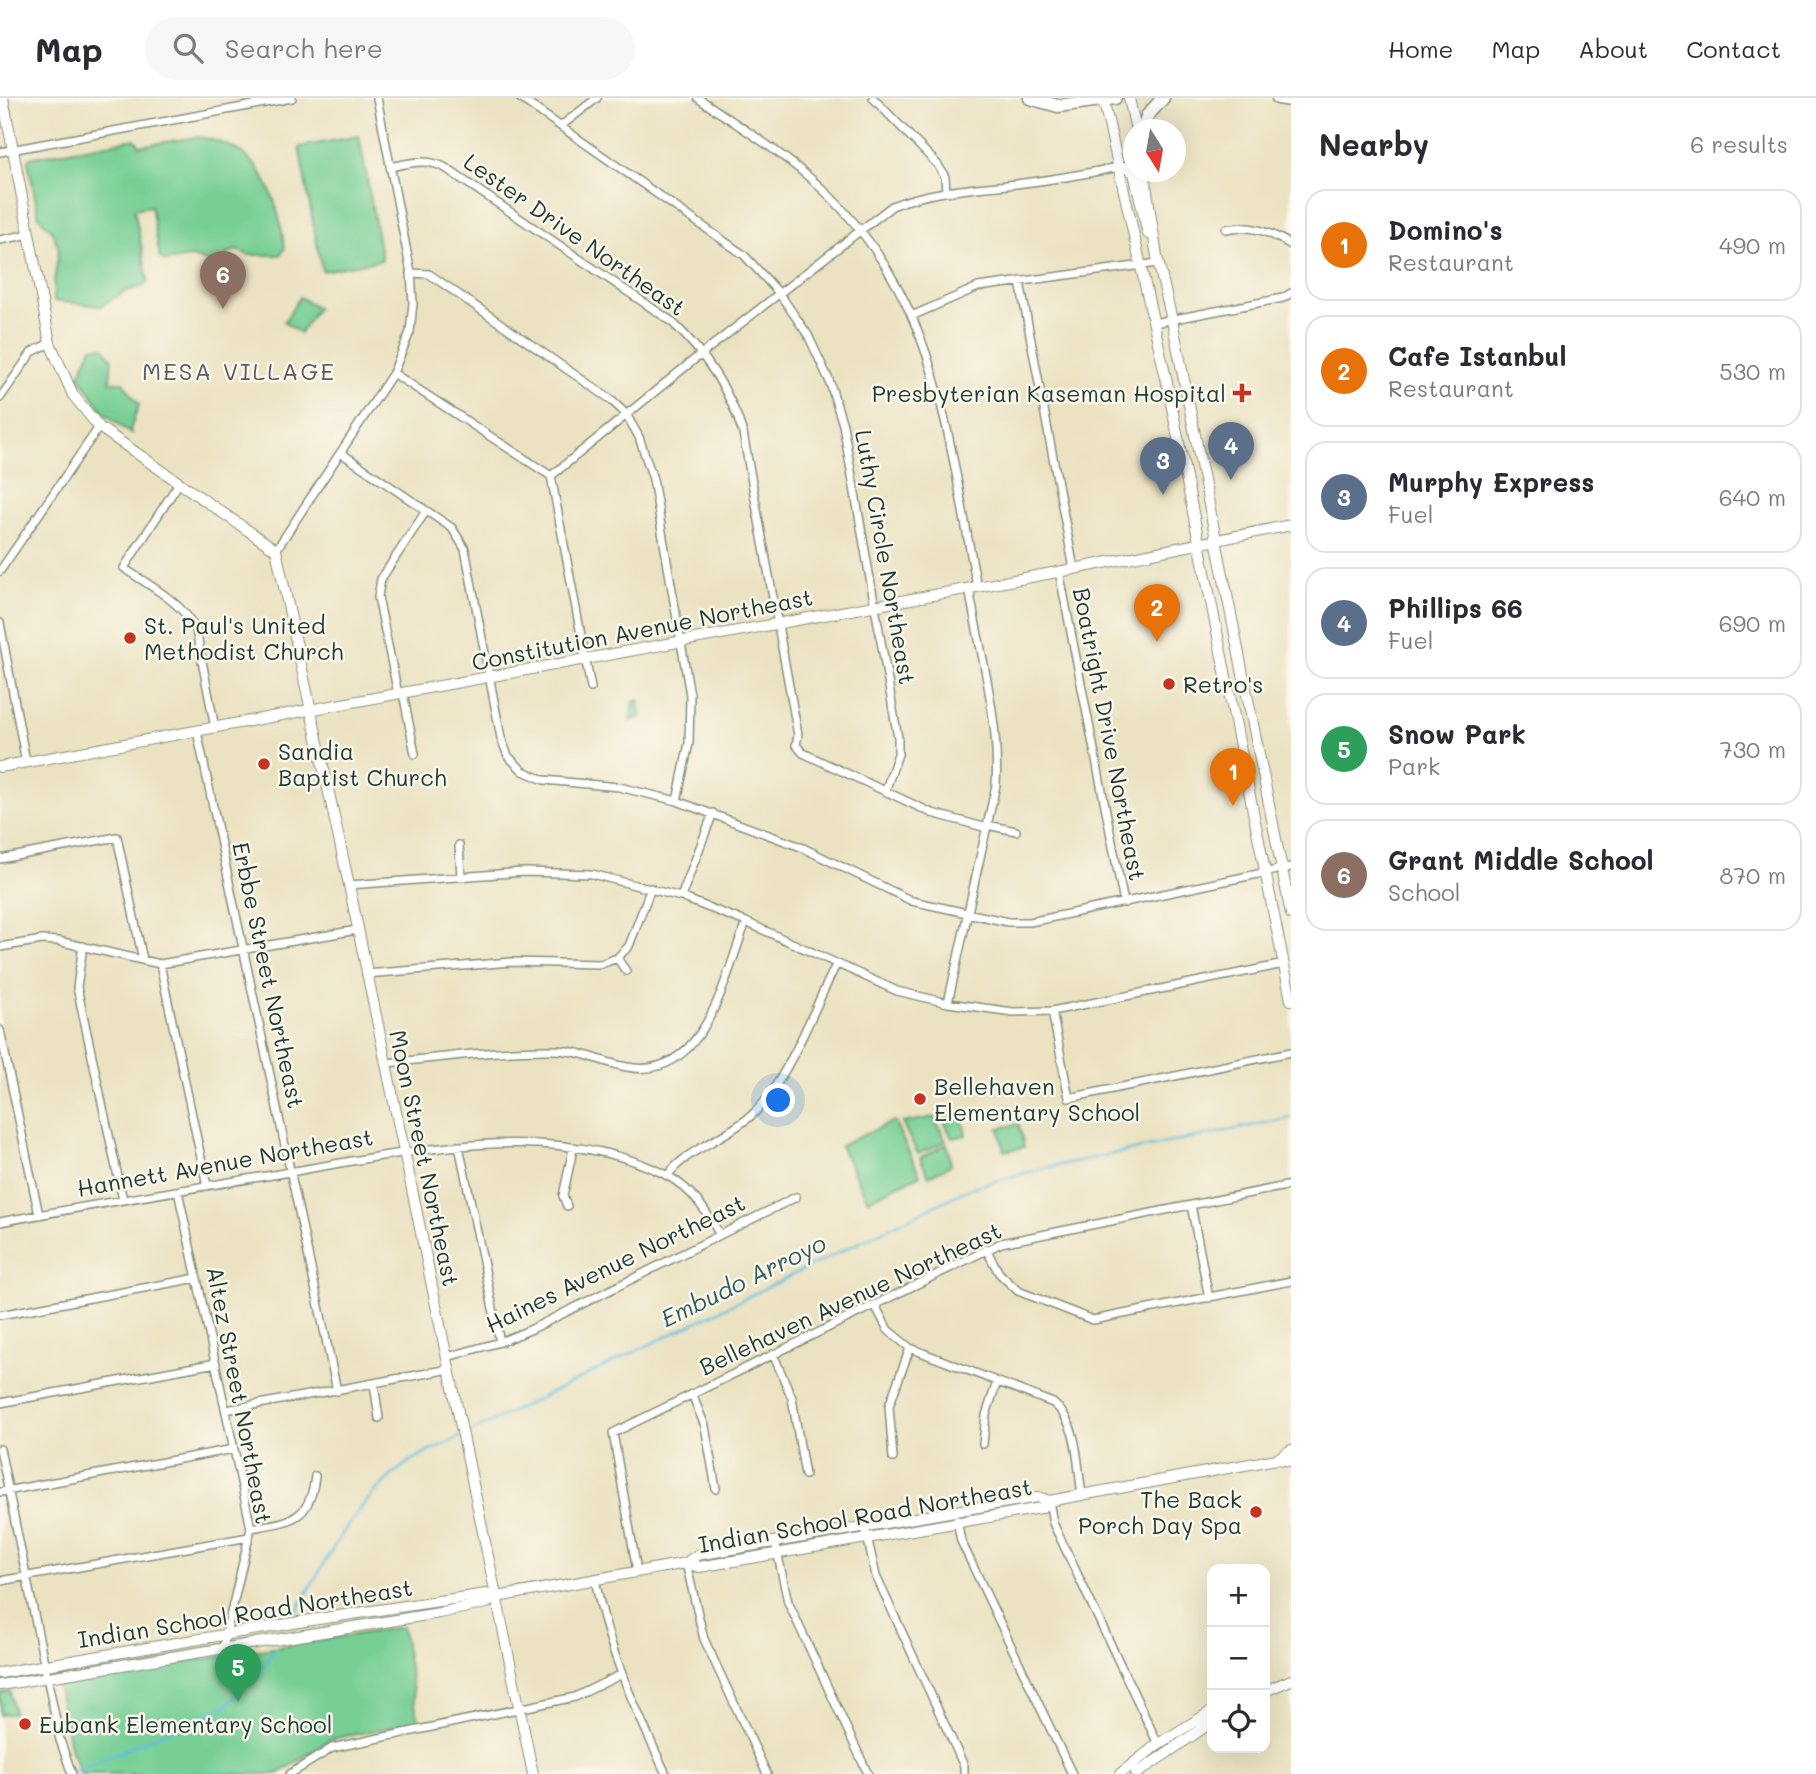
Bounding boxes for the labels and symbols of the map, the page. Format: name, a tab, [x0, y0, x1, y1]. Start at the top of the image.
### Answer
north arrow	[1123, 119, 1186, 182]
street label: Lester Drive Northeast	[458, 146, 692, 322]
pin: 6	[200, 251, 246, 309]
district label: MESA VILLAGE	[142, 355, 336, 386]
place label: Presbyterian Kaseman Hospital	[872, 378, 1226, 408]
marker: Presbyterian Kaseman Hospital	[1232, 383, 1252, 403]
pin: 4	[1208, 422, 1254, 480]
street label: Luthy Circle Northeast	[849, 427, 923, 687]
pin: 3	[1140, 437, 1186, 495]
street label: Constitution Avenue Northeast	[469, 581, 815, 677]
pin: 2	[1134, 584, 1180, 642]
street label: Boatright Drive Northeast	[1067, 585, 1153, 883]
place label: St. Paul's United Methodist Church	[144, 610, 344, 666]
marker: St. Paul's United Methodist Church	[122, 630, 138, 646]
place label: Retro's	[1183, 669, 1264, 699]
marker: Retro's	[1161, 676, 1177, 692]
place label: Sandia Baptist Church	[278, 736, 447, 792]
pin: 1	[1210, 748, 1256, 806]
marker: Sandia Baptist Church	[256, 756, 272, 772]
street label: Erbbe Street Northeast	[226, 839, 312, 1111]
street label: Moon Street Northeast	[383, 1027, 467, 1289]
place label: Bellehaven Elementary School	[934, 1071, 1140, 1127]
your location	[761, 1083, 795, 1117]
marker: Bellehaven Elementary School	[912, 1091, 928, 1107]
street label: Hannett Avenue Northeast	[75, 1121, 375, 1203]
street label: Haines Avenue Northeast	[480, 1187, 750, 1339]
street label: Bellehaven Avenue Northeast	[694, 1215, 1006, 1381]
water label: Embudo Arroyo	[655, 1227, 831, 1333]
street label: Altez Street Northeast	[200, 1264, 280, 1526]
street label: Indian School Road Northeast	[696, 1471, 1034, 1559]
place label: The Back Porch Day Spa	[1078, 1484, 1242, 1540]
marker: The Back Porch Day Spa	[1248, 1504, 1264, 1520]
street label: Indian School Road Northeast	[75, 1572, 415, 1654]
pin: 5	[215, 1644, 261, 1702]
place label: Eubank Elementary School	[39, 1709, 332, 1739]
marker: Eubank Elementary School	[17, 1716, 33, 1732]

